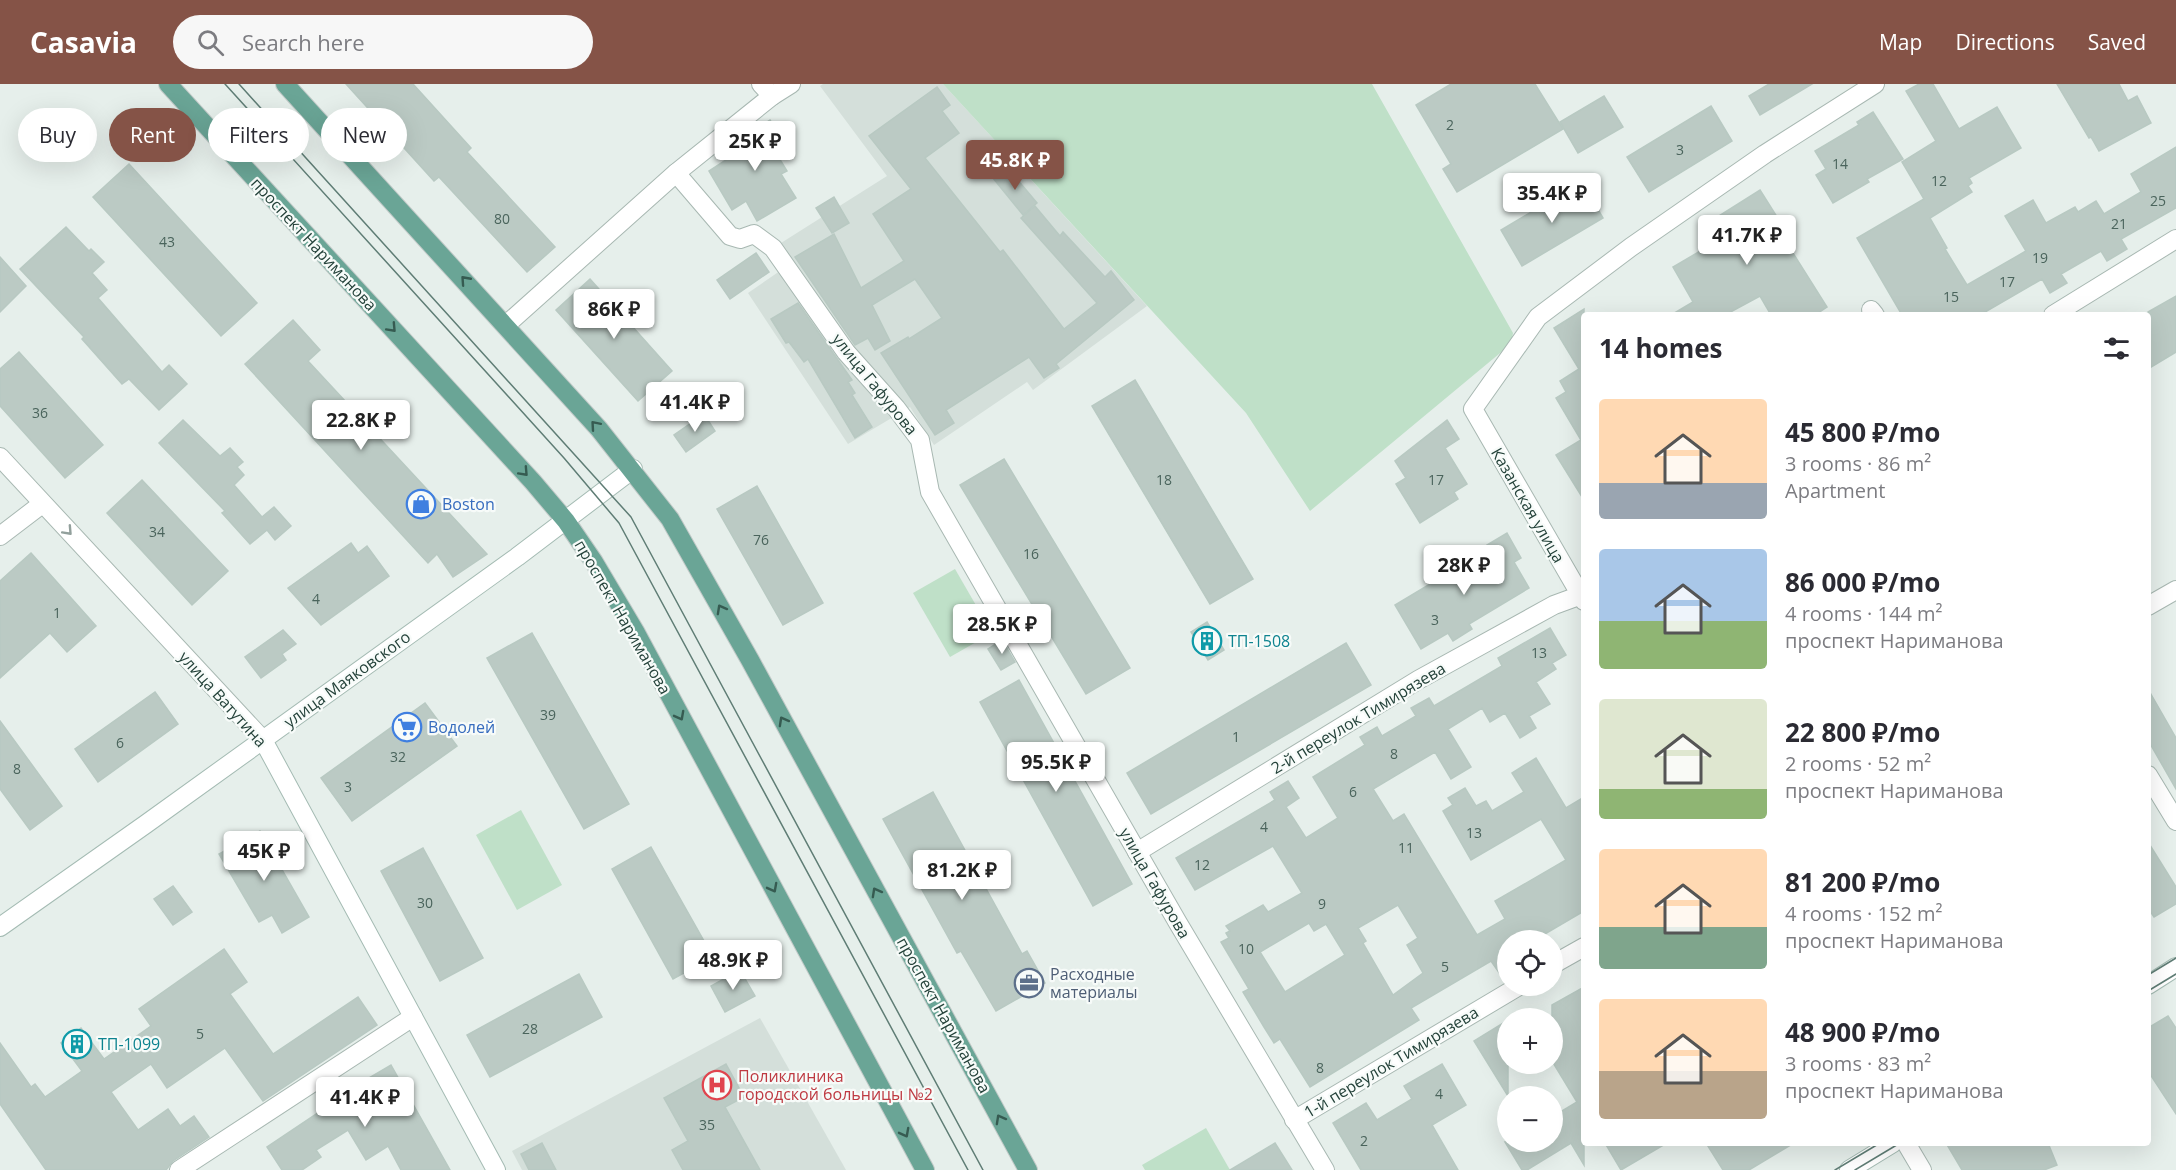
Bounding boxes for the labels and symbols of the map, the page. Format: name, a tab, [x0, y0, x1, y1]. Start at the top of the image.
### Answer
house number: 2	[1446, 115, 1454, 134]
pin: 25K ₽	[713, 121, 797, 172]
pin: 45.8K ₽	[960, 140, 1070, 191]
house number: 3	[1676, 140, 1684, 159]
house number: 14	[1832, 154, 1848, 173]
house number: 12	[1931, 171, 1947, 190]
street label: проспект Нариманова	[246, 173, 382, 315]
pin: 35.4K ₽	[1497, 173, 1607, 224]
house number: 25	[2150, 191, 2166, 210]
house number: 80	[494, 209, 510, 228]
house number: 21	[2111, 214, 2127, 233]
pin: 41.7K ₽	[1692, 215, 1802, 266]
house number: 43	[159, 232, 175, 251]
house number: 19	[2032, 248, 2048, 267]
house number: 17	[1999, 272, 2015, 291]
one-way arrow	[461, 276, 472, 286]
house number: 15	[1943, 287, 1959, 306]
pin: 86K ₽	[572, 289, 656, 340]
one-way arrow	[385, 322, 396, 332]
street label: улица Гафурова	[827, 329, 923, 439]
pin: 41.4K ₽	[640, 382, 750, 433]
pin: 22.8K ₽	[306, 400, 416, 451]
house number: 36	[32, 403, 48, 422]
one-way arrow	[591, 421, 602, 431]
street label: Казанская улица	[1486, 443, 1570, 567]
one-way arrow	[517, 465, 528, 476]
house number: 18	[1156, 470, 1172, 489]
house number: 17	[1428, 470, 1444, 489]
shop icon: Boston	[405, 488, 437, 520]
place label: Boston	[442, 493, 495, 515]
house number: 34	[149, 522, 165, 541]
one-way arrow	[60, 524, 71, 535]
house number: 76	[753, 530, 769, 549]
street label: проспект Нариманова	[570, 536, 676, 698]
house number: 16	[1023, 544, 1039, 563]
pin: 28K ₽	[1422, 545, 1506, 596]
house number: 4	[312, 589, 320, 608]
house number: 1	[53, 603, 61, 622]
pin: 28.5K ₽	[947, 604, 1057, 655]
one-way arrow	[717, 605, 728, 615]
house number: 3	[1431, 610, 1439, 629]
building icon: ТП-1508	[1191, 625, 1223, 657]
street label: улица Маяковского	[279, 626, 415, 732]
place label: ТП-1508	[1228, 630, 1290, 652]
house number: 13	[1531, 643, 1547, 662]
street label: улица Ватутина	[174, 646, 272, 752]
street label: 2-й переулок Тимирязева	[1267, 657, 1449, 779]
house number: 39	[540, 705, 556, 724]
one-way arrow	[673, 710, 684, 720]
supermarket icon: Водолей	[391, 711, 423, 743]
place label: Водолей	[428, 716, 495, 738]
one-way arrow	[779, 717, 790, 727]
house number: 1	[1232, 727, 1240, 746]
house number: 6	[116, 733, 124, 752]
pin: 95.5K ₽	[1001, 742, 1111, 793]
house number: 8	[1390, 744, 1398, 763]
house number: 32	[390, 747, 406, 766]
house number: 8	[13, 759, 21, 778]
house number: 3	[344, 777, 352, 796]
house number: 6	[1349, 782, 1357, 801]
house number: 4	[1260, 817, 1268, 836]
house number: 13	[1466, 823, 1482, 842]
street label: улица Гафурова	[1114, 824, 1196, 942]
pin: 45K ₽	[222, 831, 306, 882]
house number: 11	[1398, 838, 1414, 857]
pin: 81.2K ₽	[907, 850, 1017, 901]
house number: 12	[1194, 855, 1210, 874]
one-way arrow	[766, 882, 777, 892]
one-way arrow	[872, 888, 884, 899]
house number: 30	[417, 893, 433, 912]
house number: 9	[1318, 894, 1326, 913]
street label: проспект Нариманова	[892, 933, 996, 1097]
house number: 10	[1238, 939, 1254, 958]
pin: 48.9K ₽	[678, 940, 788, 991]
house number: 5	[1441, 957, 1449, 976]
place label: Расходные материалы	[1050, 963, 1137, 1003]
office icon: Расходные материалы	[1013, 967, 1045, 999]
street label: 1-й переулок Тимирязева	[1300, 1001, 1482, 1123]
house number: 28	[522, 1019, 538, 1038]
house number: 5	[196, 1024, 204, 1043]
building icon: ТП-1099	[61, 1028, 93, 1060]
place label: ТП-1099	[98, 1033, 160, 1055]
house number: 8	[1316, 1058, 1324, 1077]
place label: Поликлиника городской больницы №2	[738, 1065, 933, 1105]
hospital icon: Поликлиника городской больницы №2	[701, 1069, 733, 1101]
pin: 41.4K ₽	[310, 1077, 420, 1128]
house number: 4	[1435, 1084, 1443, 1103]
house number: 35	[699, 1115, 715, 1134]
one-way arrow	[996, 1115, 1007, 1125]
one-way arrow	[898, 1127, 909, 1137]
house number: 2	[1360, 1131, 1368, 1150]

